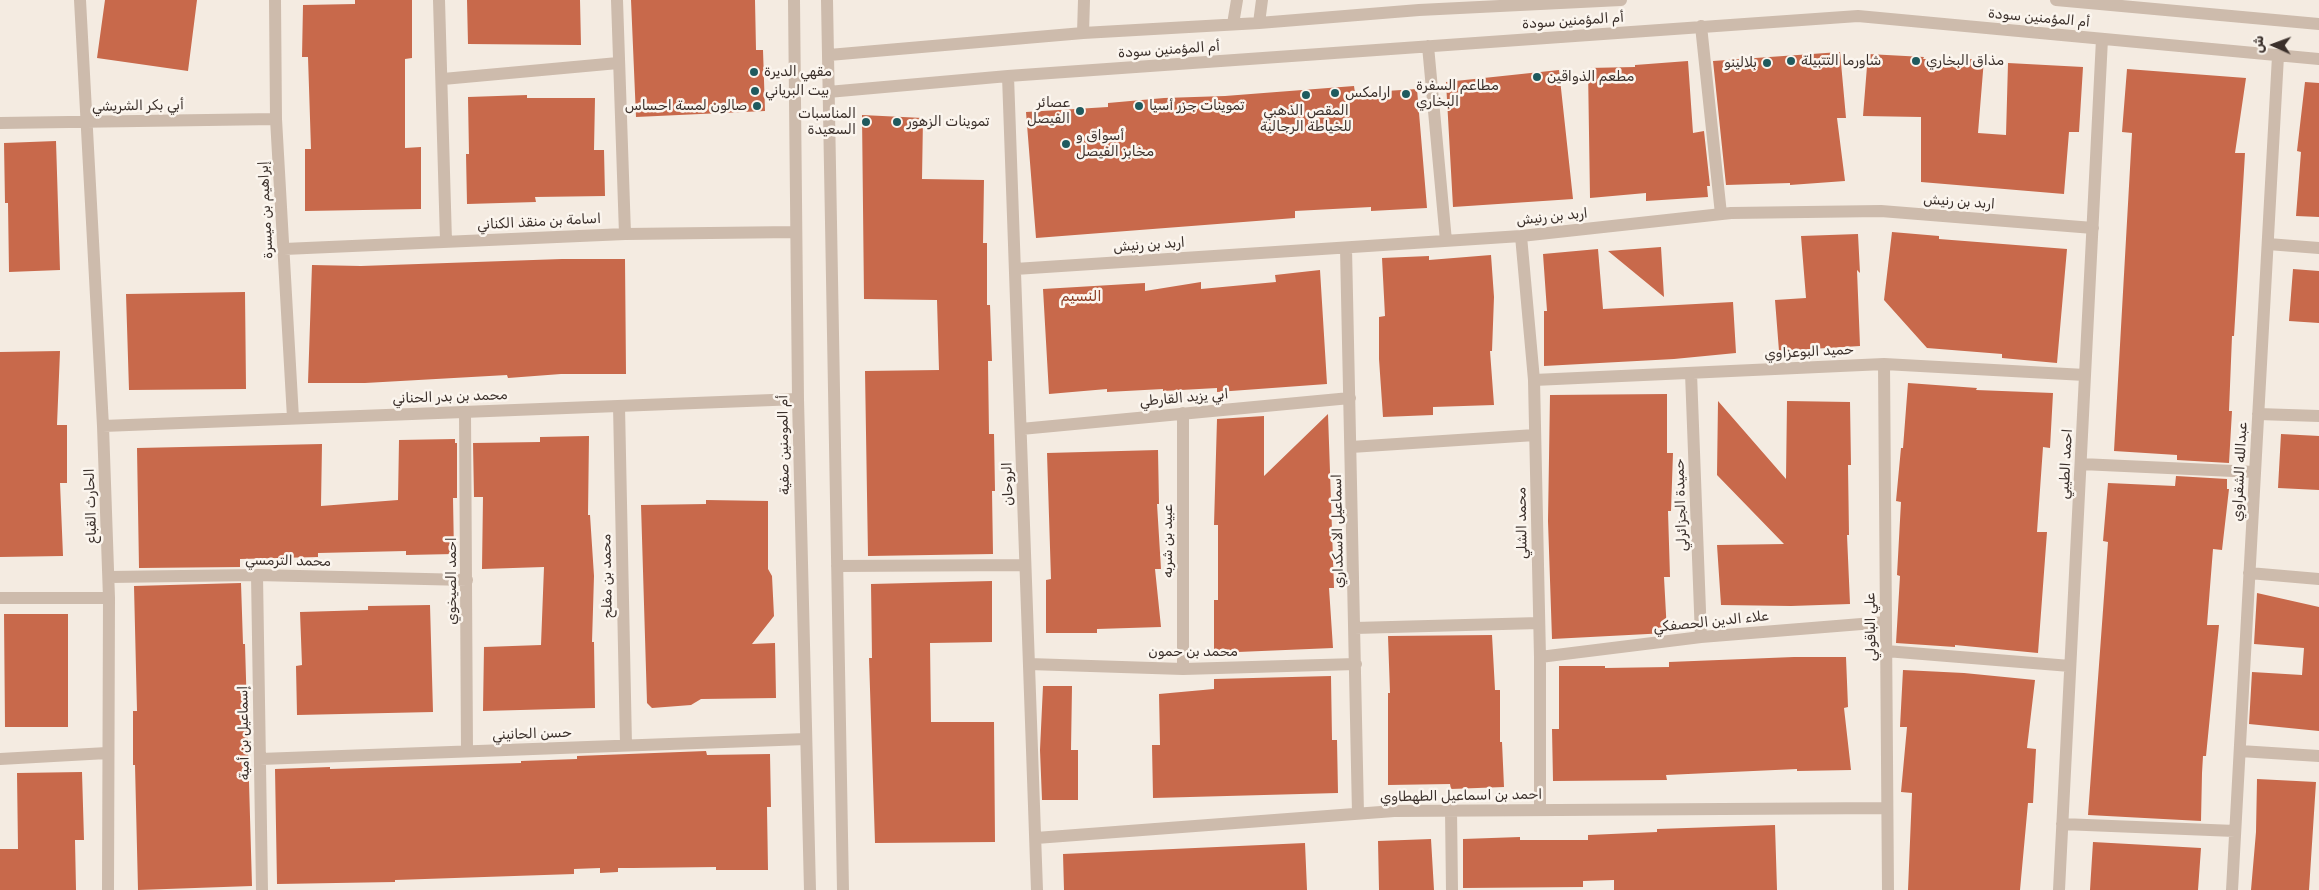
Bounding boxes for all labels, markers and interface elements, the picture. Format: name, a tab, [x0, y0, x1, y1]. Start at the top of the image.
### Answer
street label: أم المؤمنين سودة	[1987, 5, 2091, 31]
street label: أم المؤمنين سودة	[1521, 9, 1625, 33]
north arrow	[2249, 20, 2299, 70]
text: ش	[2250, 35, 2267, 54]
street label: أم المؤمنين سودة	[1117, 38, 1221, 62]
place label: شاورما التتبيلة	[1801, 53, 1881, 69]
place label: مذاق البخاري	[1926, 53, 2004, 69]
place label: بلالينو	[1724, 55, 1757, 71]
marker: شاورما التتبيلة	[1785, 55, 1797, 67]
marker: مذاق البخاري	[1910, 55, 1922, 67]
marker: بلالينو	[1761, 57, 1773, 69]
place label: مقهي الديرة	[764, 64, 832, 80]
marker: مقهي الديرة	[748, 66, 760, 78]
place label: مطعم الذواقين	[1547, 69, 1634, 85]
marker: مطعم الذواقين	[1531, 71, 1543, 83]
place label: مطاعم السفرة البخاري	[1416, 78, 1499, 110]
place label: بيت البرياني	[765, 83, 829, 99]
marker: بيت البرياني	[749, 85, 761, 97]
place label: ارامكس	[1345, 85, 1391, 101]
marker: ارامكس	[1329, 87, 1341, 99]
marker: مطاعم السفرة البخاري	[1400, 88, 1412, 100]
marker: المقص الذهبي للخياطة الرجالية	[1300, 89, 1312, 101]
place label: عصائر الفيصل	[1027, 95, 1070, 128]
street label: أبي بكر الشريشي	[92, 97, 184, 115]
place label: صالون لمسة احساس	[625, 98, 747, 114]
place label: تموينات جزر أسيا	[1149, 98, 1244, 114]
marker: صالون لمسة احساس	[751, 100, 763, 112]
marker: تموينات جزر أسيا	[1133, 100, 1145, 112]
place label: المقص الذهبي للخياطة الرجالية	[1260, 103, 1352, 136]
marker: عصائر الفيصل	[1074, 105, 1086, 117]
place label: المناسبات السعيدة	[798, 106, 856, 138]
place label: تموينات الزهور	[907, 114, 990, 130]
marker: المناسبات السعيدة	[860, 116, 872, 128]
marker: تموينات الزهور	[891, 116, 903, 128]
place label: أسواق و مخابز الفيصل	[1076, 128, 1154, 160]
marker: أسواق و مخابز الفيصل	[1060, 138, 1072, 150]
street label: إبراهيم بن ميسرة	[255, 161, 277, 259]
street label: اربد بن رنيش	[1923, 191, 1995, 213]
street label: اربد بن رنيش	[1515, 205, 1589, 229]
street label: اسامة بن منقذ الكناني	[477, 210, 601, 234]
street label: اربد بن رنيش	[1113, 234, 1185, 256]
district label: النسيم	[1060, 288, 1102, 306]
street label: حميد البوعزاوي	[1764, 341, 1854, 363]
street label: ابي يزيد القارطي	[1139, 386, 1229, 410]
street label: محمد بن بدر الحناني	[392, 387, 508, 407]
street label: أم المومنين صفية	[775, 395, 793, 495]
street label: عبدالله الشقراوي	[2229, 422, 2251, 522]
street label: احمد الطيبي	[2056, 428, 2076, 500]
street label: حميدة الجزائرلي	[1671, 458, 1691, 552]
street label: الروحان	[999, 462, 1017, 506]
street label: الحارث القباع	[81, 468, 101, 544]
street label: اسماعيل الاسكداري	[1329, 474, 1347, 588]
street label: محمد الشلي	[1513, 487, 1531, 559]
street label: عبيد بن شربه	[1160, 504, 1176, 578]
street label: محمد بن مفلح	[598, 534, 616, 618]
street label: احمد الصيخوي	[444, 537, 460, 625]
street label: محمد الترمسي	[245, 552, 331, 570]
street label: علي الباقولي	[1862, 593, 1880, 661]
street label: علاء الدين الحصفكي	[1653, 608, 1769, 636]
street label: محمد بن حمون	[1148, 644, 1238, 660]
street label: إسماعيل بن أمية	[235, 686, 253, 780]
street label: حسن الحانيني	[492, 724, 572, 744]
street label: احمد بن اسماعيل الطهطاوي	[1380, 786, 1542, 806]

